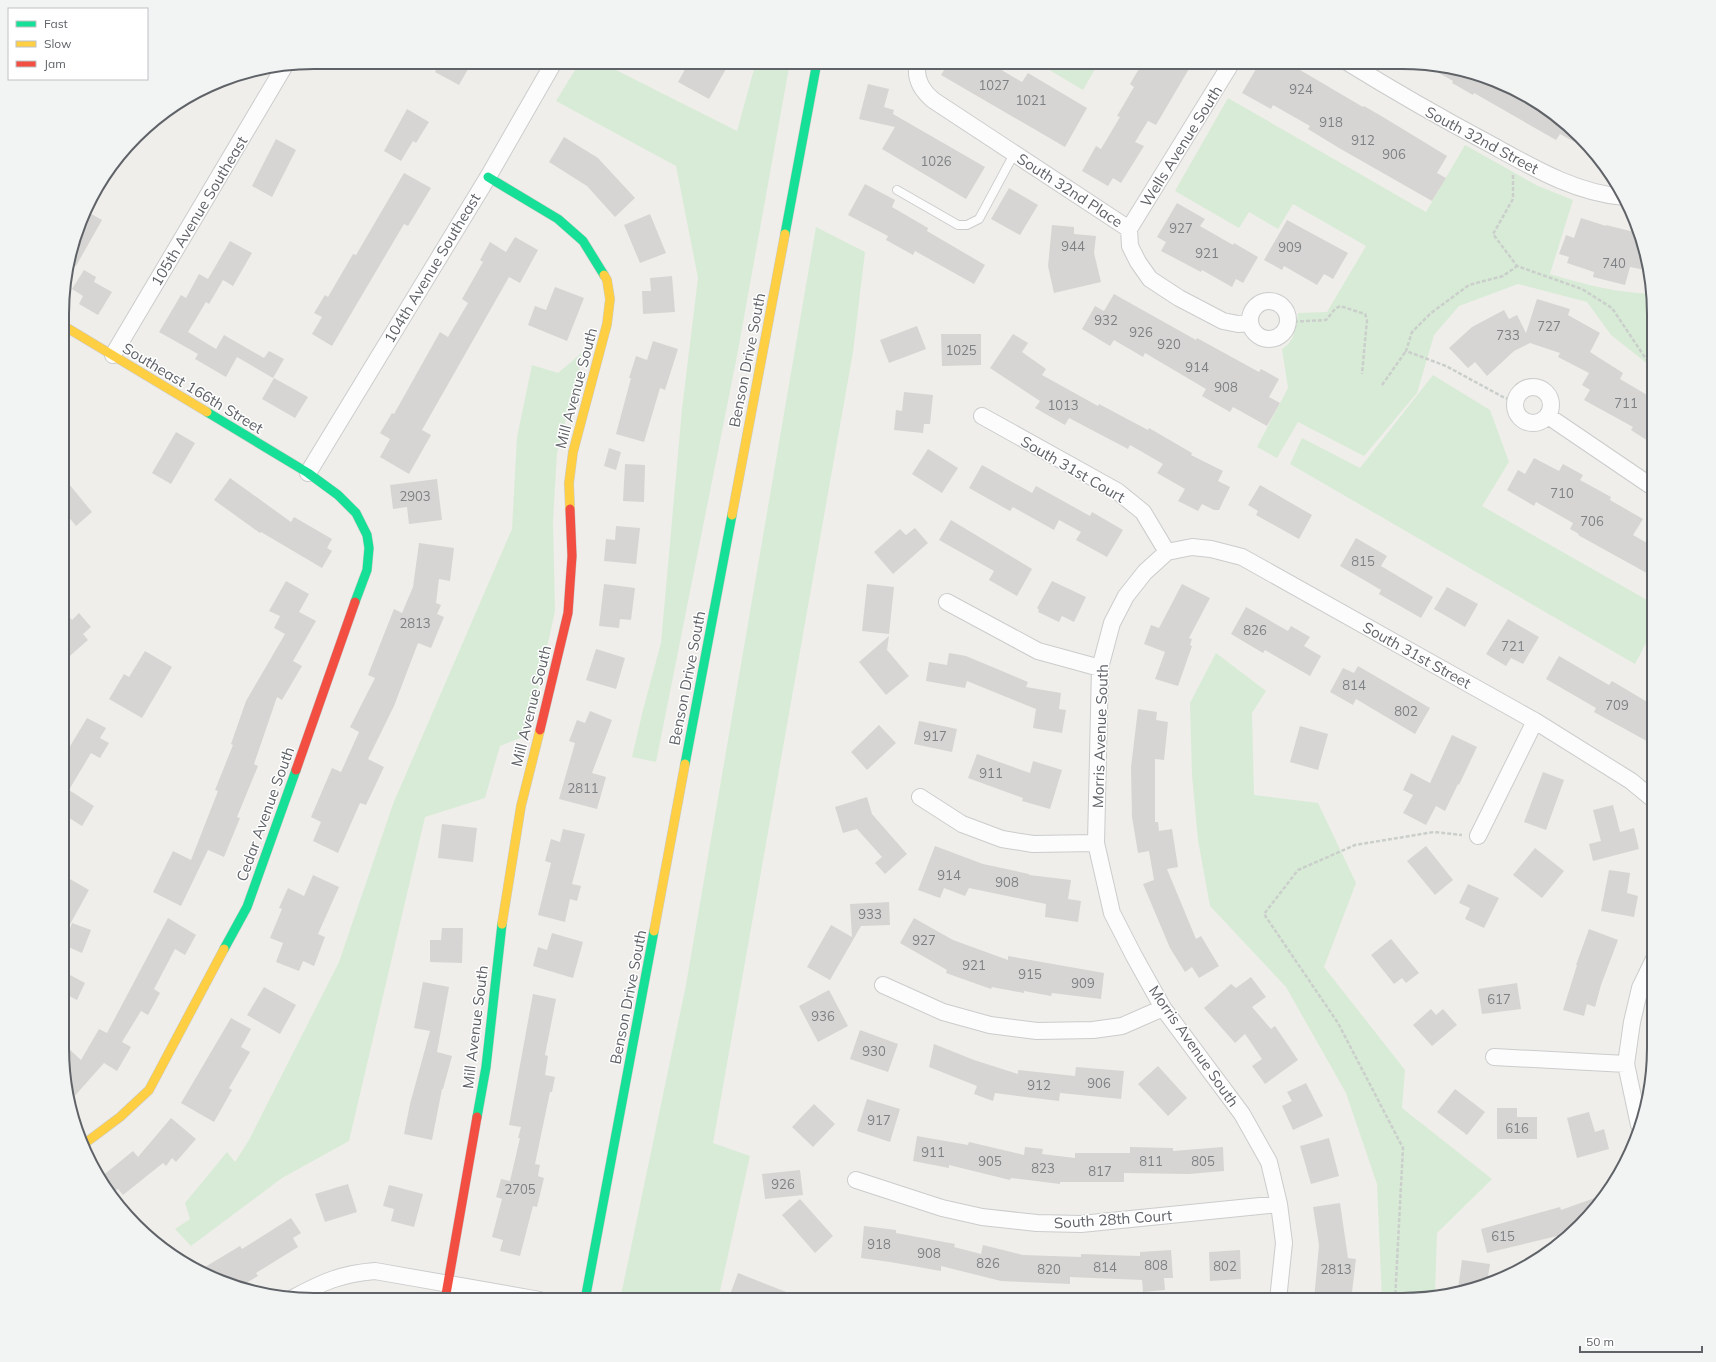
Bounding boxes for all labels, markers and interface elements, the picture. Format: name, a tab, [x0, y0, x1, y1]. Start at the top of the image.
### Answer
legend	[8, 8, 148, 80]
text: Fast	[44, 16, 68, 31]
text: Slow	[44, 36, 72, 51]
text: Jam	[44, 56, 66, 71]
house number: 1027	[978, 77, 1010, 93]
house number: 924	[1289, 81, 1313, 97]
street label: Wells Avenue South	[1136, 82, 1226, 210]
house number: 1021	[1015, 92, 1047, 108]
street label: South 32nd Street	[1422, 102, 1542, 178]
house number: 918	[1319, 114, 1343, 130]
house number: 912	[1351, 132, 1375, 148]
street label: 105th Avenue Southeast	[147, 133, 251, 289]
house number: 906	[1382, 146, 1406, 162]
street label: South 32nd Place	[1014, 149, 1126, 231]
house number: 1026	[920, 153, 952, 169]
street label: 104th Avenue Southeast	[380, 190, 484, 346]
house number: 927	[1169, 220, 1193, 236]
house number: 944	[1061, 238, 1085, 254]
house number: 909	[1278, 239, 1302, 255]
house number: 921	[1195, 245, 1219, 261]
house number: 740	[1602, 255, 1626, 271]
street label: Benson Drive South	[725, 291, 769, 429]
house number: 932	[1094, 312, 1118, 328]
house number: 727	[1537, 318, 1561, 334]
house number: 926	[1129, 324, 1153, 340]
street label: Mill Avenue South	[551, 326, 601, 450]
house number: 733	[1496, 327, 1520, 343]
house number: 920	[1157, 336, 1181, 352]
street label: Southeast 166th Street	[119, 338, 267, 438]
house number: 1025	[945, 342, 977, 358]
house number: 914	[1185, 359, 1209, 375]
house number: 908	[1214, 379, 1238, 395]
house number: 711	[1614, 395, 1638, 411]
house number: 1013	[1047, 397, 1079, 413]
street label: South 31st Court	[1018, 431, 1128, 507]
house number: 710	[1550, 485, 1574, 501]
house number: 2903	[399, 488, 431, 504]
house number: 706	[1580, 513, 1604, 529]
house number: 815	[1351, 553, 1375, 569]
street label: Benson Drive South	[665, 609, 709, 747]
house number: 2813	[399, 615, 431, 631]
street label: South 31st Street	[1360, 617, 1474, 693]
house number: 826	[1243, 622, 1267, 638]
house number: 721	[1501, 638, 1525, 654]
street label: Mill Avenue South	[507, 643, 555, 769]
street label: Morris Avenue South	[1088, 664, 1112, 808]
house number: 814	[1342, 677, 1366, 693]
house number: 709	[1605, 697, 1629, 713]
house number: 802	[1394, 703, 1418, 719]
house number: 917	[923, 728, 947, 744]
street label: Cedar Avenue South	[232, 744, 298, 884]
house number: 911	[979, 765, 1003, 781]
house number: 2811	[567, 780, 599, 796]
house number: 914	[937, 867, 961, 883]
house number: 908	[995, 874, 1019, 890]
house number: 933	[858, 906, 882, 922]
street label: Benson Drive South	[606, 928, 650, 1066]
house number: 927	[912, 932, 936, 948]
house number: 921	[962, 957, 986, 973]
street label: Mill Avenue South	[458, 964, 492, 1090]
house number: 915	[1018, 966, 1042, 982]
house number: 909	[1071, 975, 1095, 991]
street label: Morris Avenue South	[1145, 982, 1243, 1110]
house number: 617	[1487, 991, 1511, 1007]
house number: 936	[811, 1008, 835, 1024]
house number: 930	[862, 1043, 886, 1059]
house number: 906	[1087, 1075, 1111, 1091]
house number: 912	[1027, 1077, 1051, 1093]
house number: 917	[867, 1112, 891, 1128]
house number: 616	[1505, 1120, 1529, 1136]
house number: 911	[921, 1144, 945, 1160]
house number: 905	[978, 1153, 1002, 1169]
house number: 811	[1139, 1153, 1163, 1169]
house number: 805	[1191, 1153, 1215, 1169]
house number: 823	[1031, 1160, 1055, 1176]
house number: 817	[1088, 1163, 1112, 1179]
house number: 926	[771, 1176, 795, 1192]
house number: 2705	[504, 1181, 536, 1197]
street label: South 28th Court	[1053, 1205, 1173, 1233]
house number: 615	[1491, 1228, 1515, 1244]
house number: 918	[867, 1236, 891, 1252]
house number: 908	[917, 1245, 941, 1261]
house number: 826	[976, 1255, 1000, 1271]
house number: 808	[1144, 1257, 1168, 1273]
house number: 802	[1213, 1258, 1237, 1274]
house number: 814	[1093, 1259, 1117, 1275]
house number: 820	[1037, 1261, 1061, 1277]
house number: 2813	[1320, 1261, 1352, 1277]
scale bar	[1580, 1328, 1702, 1354]
text: 50 m	[1586, 1334, 1614, 1349]

